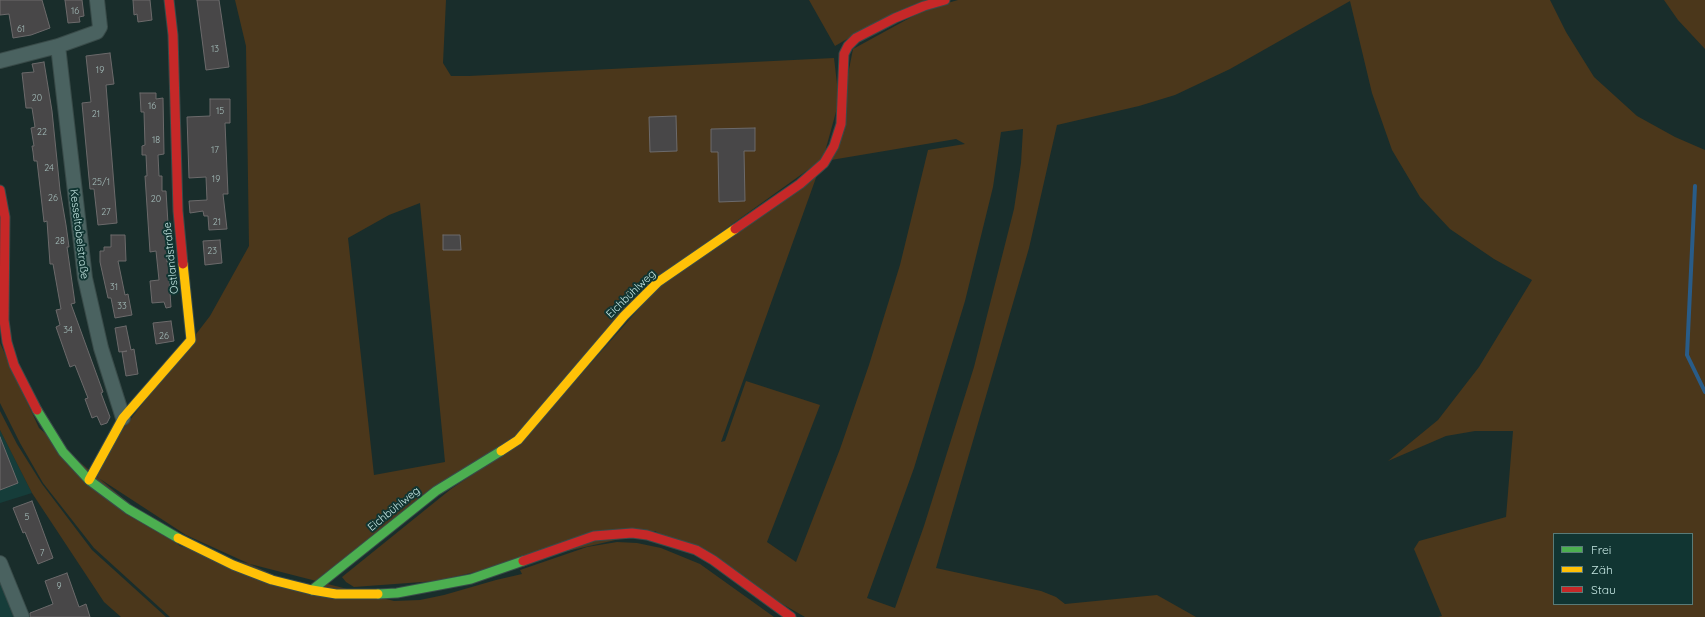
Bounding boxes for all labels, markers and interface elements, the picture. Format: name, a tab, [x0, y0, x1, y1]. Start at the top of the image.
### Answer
house number: 16	[71, 6, 79, 16]
house number: 61	[17, 24, 25, 34]
house number: 13	[211, 44, 219, 54]
house number: 19	[96, 65, 104, 75]
house number: 20	[32, 93, 42, 103]
house number: 16	[148, 101, 156, 111]
house number: 15	[216, 106, 224, 116]
house number: 21	[92, 109, 100, 119]
house number: 22	[37, 127, 47, 137]
house number: 18	[152, 135, 160, 145]
house number: 17	[211, 145, 219, 155]
house number: 24	[44, 163, 54, 173]
house number: 19	[212, 174, 220, 184]
house number: 25/1	[92, 177, 110, 187]
street label: Kesseltobelstraße	[67, 188, 91, 280]
house number: 26	[48, 193, 58, 203]
house number: 20	[151, 194, 161, 204]
house number: 27	[101, 207, 111, 217]
house number: 21	[213, 217, 221, 227]
street label: Ostlandstraße	[161, 221, 181, 295]
house number: 28	[55, 236, 65, 246]
house number: 23	[207, 246, 217, 256]
street label: Eichbühlweg	[604, 267, 658, 321]
house number: 31	[110, 282, 118, 292]
house number: 33	[117, 301, 127, 311]
house number: 34	[63, 325, 73, 335]
house number: 26	[159, 331, 169, 341]
street label: Eichbühlweg	[365, 484, 423, 534]
house number: 5	[25, 512, 29, 522]
legend	[1553, 533, 1693, 605]
text: Frei	[1591, 542, 1611, 557]
house number: 7	[40, 548, 44, 558]
text: Zäh	[1591, 562, 1613, 577]
house number: 9	[56, 581, 62, 591]
text: Stau	[1591, 582, 1616, 597]

